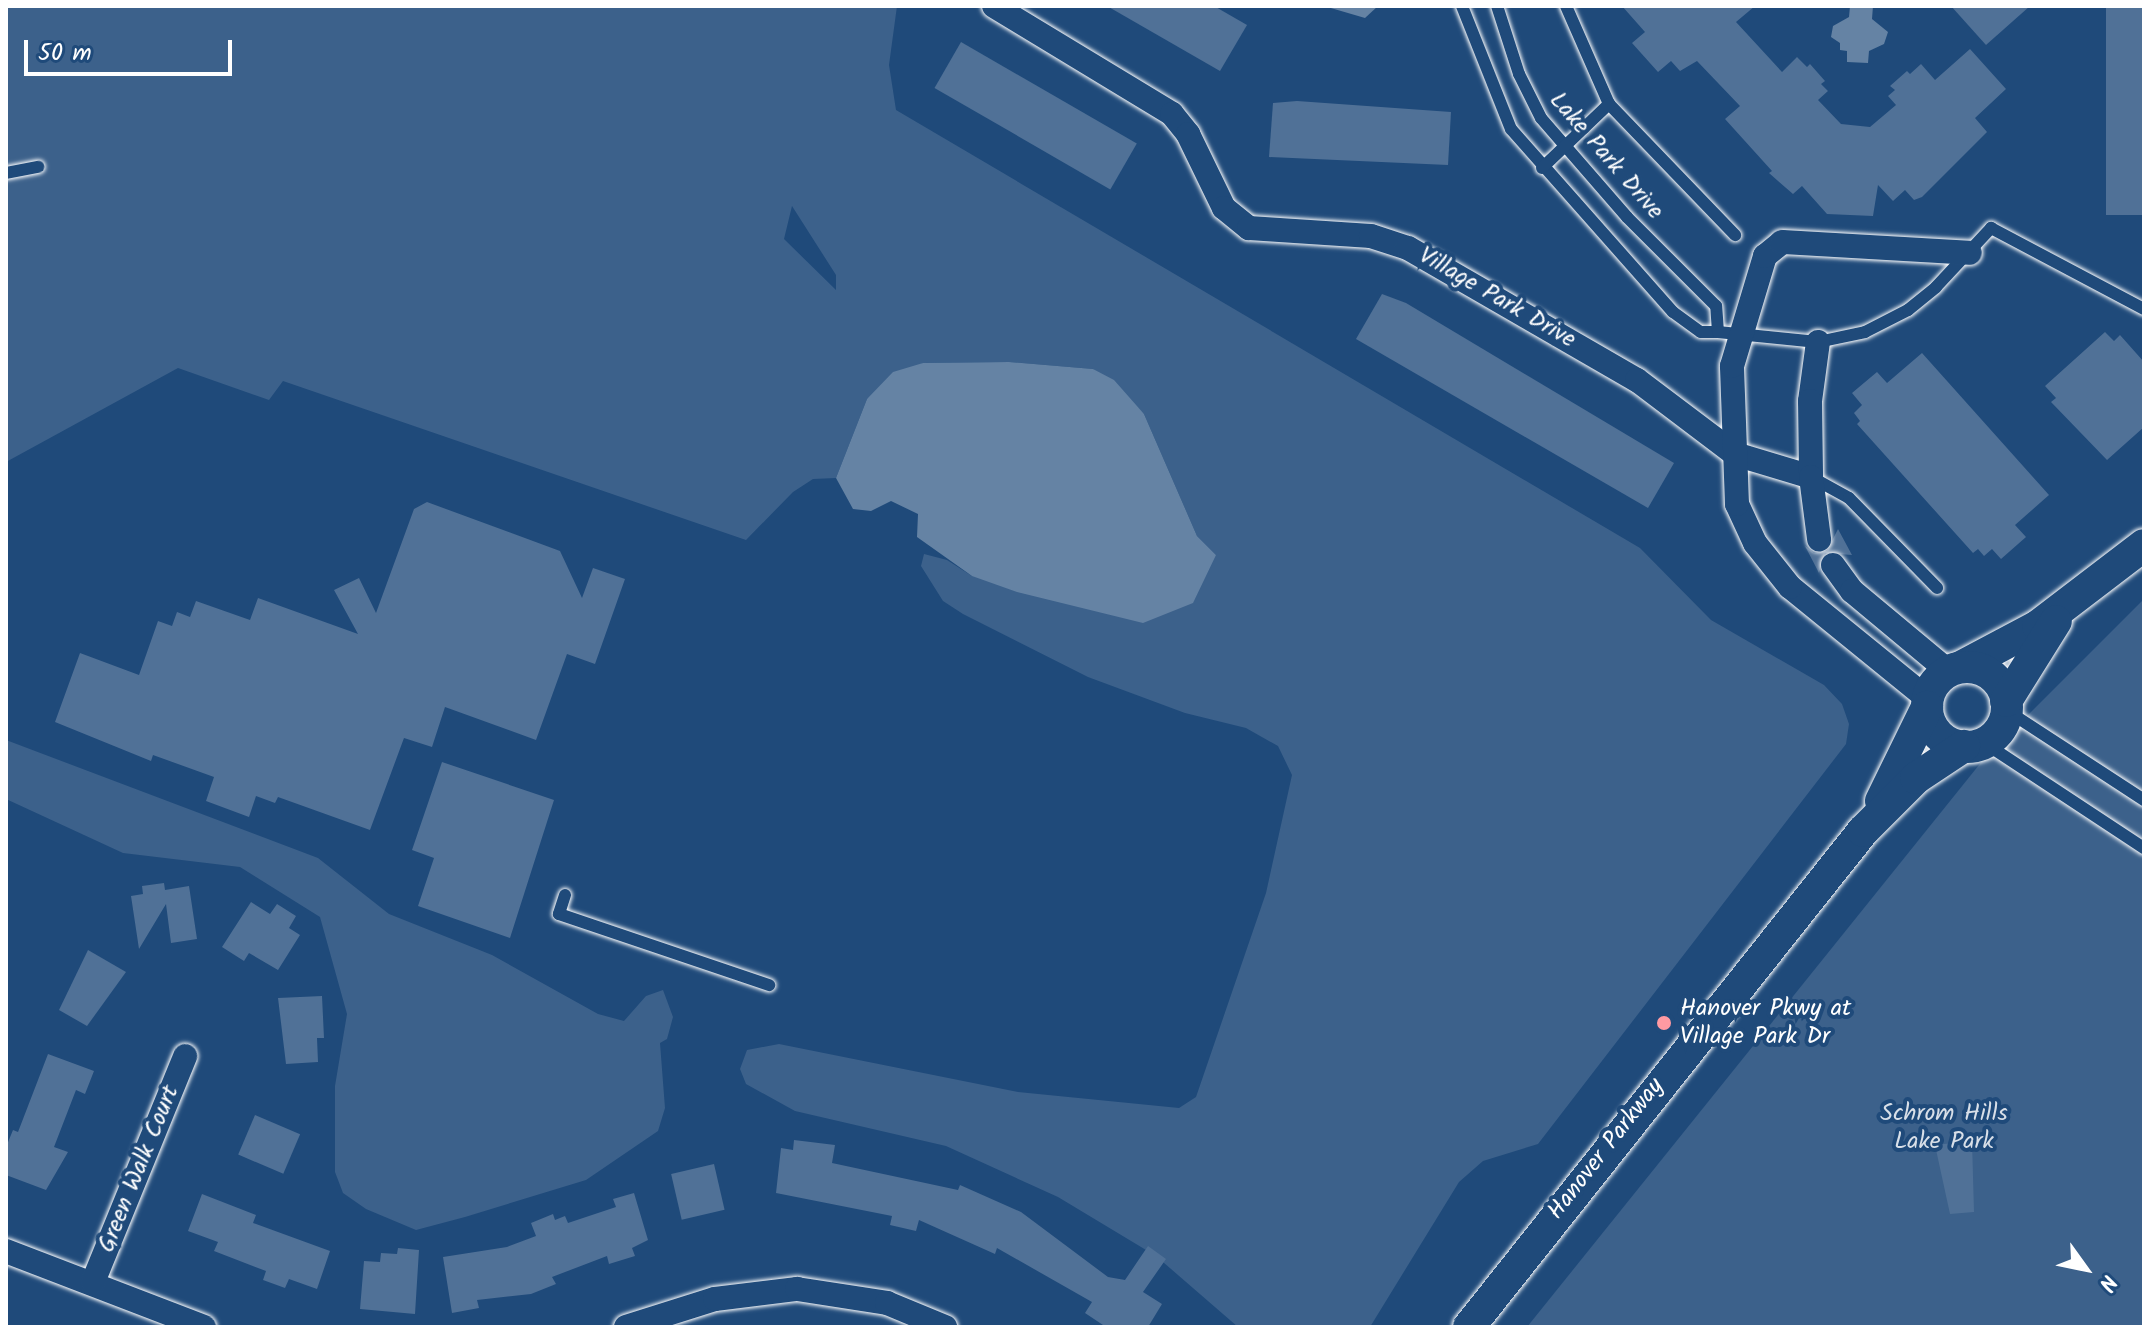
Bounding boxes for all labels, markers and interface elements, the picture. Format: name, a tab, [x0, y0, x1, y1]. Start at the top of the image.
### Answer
scale bar	[28, 24, 236, 74]
text: 50 m	[38, 34, 92, 73]
street label: Lake Park Drive	[1543, 86, 1669, 226]
street label: Village Park Drive	[1413, 241, 1581, 355]
place label: Hanover Pkwy at Village Park Dr	[1680, 995, 1851, 1051]
marker: Hanover Pkwy at Village Park Dr	[1655, 1014, 1673, 1032]
street label: Hanover Parkway	[1542, 1073, 1670, 1225]
street label: Green Walk Court	[92, 1081, 186, 1257]
park label: Schrom Hills Lake Park	[1880, 1100, 2008, 1156]
north arrow	[2046, 1229, 2126, 1309]
text: N	[2088, 1267, 2125, 1298]

